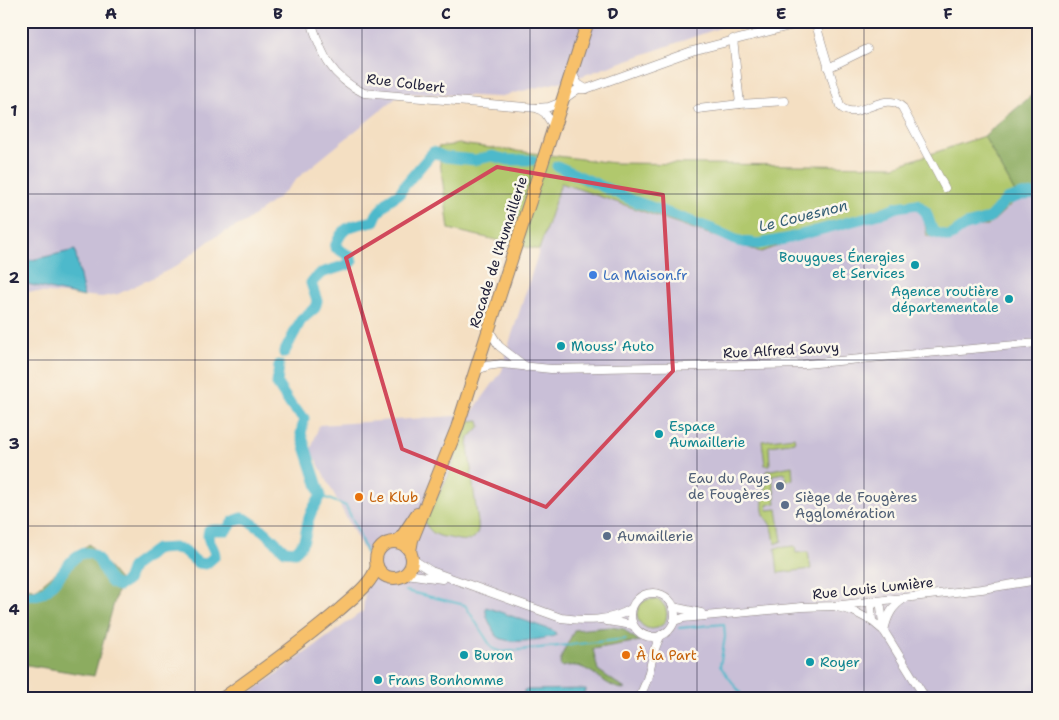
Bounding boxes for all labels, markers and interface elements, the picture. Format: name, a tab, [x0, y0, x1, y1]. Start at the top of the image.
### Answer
text: A	[105, 3, 117, 24]
text: B	[273, 3, 283, 24]
text: C	[441, 3, 451, 24]
text: D	[607, 3, 619, 24]
text: E	[776, 3, 786, 24]
text: F	[943, 3, 953, 24]
street label: Rue Colbert	[366, 69, 446, 97]
text: 1	[10, 100, 18, 121]
street label: Rocade de l'Aumaillerie	[465, 174, 531, 330]
water label: Le Couesnon	[756, 195, 850, 237]
place label: Bouygues Énergies et Services	[779, 248, 905, 282]
marker: Bouygues Énergies et Services	[909, 259, 921, 271]
place label: La Maison.fr	[603, 266, 688, 284]
text: 2	[8, 267, 20, 288]
marker: La Maison.fr	[587, 269, 599, 281]
place label: Agence routière départementale	[891, 282, 999, 316]
marker: Agence routière départementale	[1003, 293, 1015, 305]
place label: Mouss' Auto	[571, 337, 654, 355]
street label: Rue Alfred Sauvy	[722, 338, 840, 362]
marker: Mouss' Auto	[555, 340, 567, 352]
place label: Espace Aumaillerie	[669, 417, 746, 451]
marker: Espace Aumaillerie	[653, 428, 665, 440]
text: 3	[8, 433, 20, 454]
place label: Eau du Pays de Fougères	[688, 469, 770, 503]
marker: Eau du Pays de Fougères	[774, 480, 786, 492]
place label: Le Klub	[369, 488, 418, 506]
place label: Siège de Fougères Agglomération	[795, 488, 917, 522]
marker: Le Klub	[353, 491, 365, 503]
marker: Siège de Fougères Agglomération	[779, 499, 791, 511]
place label: Aumaillerie	[617, 527, 694, 545]
marker: Aumaillerie	[601, 530, 613, 542]
street label: Rue Louis Lumière	[812, 573, 934, 603]
text: 4	[8, 599, 20, 620]
place label: Buron	[474, 646, 514, 664]
place label: À la Part	[636, 646, 697, 664]
marker: Buron	[458, 649, 470, 661]
marker: À la Part	[620, 649, 632, 661]
place label: Royer	[820, 653, 860, 671]
marker: Royer	[804, 656, 816, 668]
place label: Frans Bonhomme	[388, 671, 504, 689]
marker: Frans Bonhomme	[372, 674, 384, 686]

